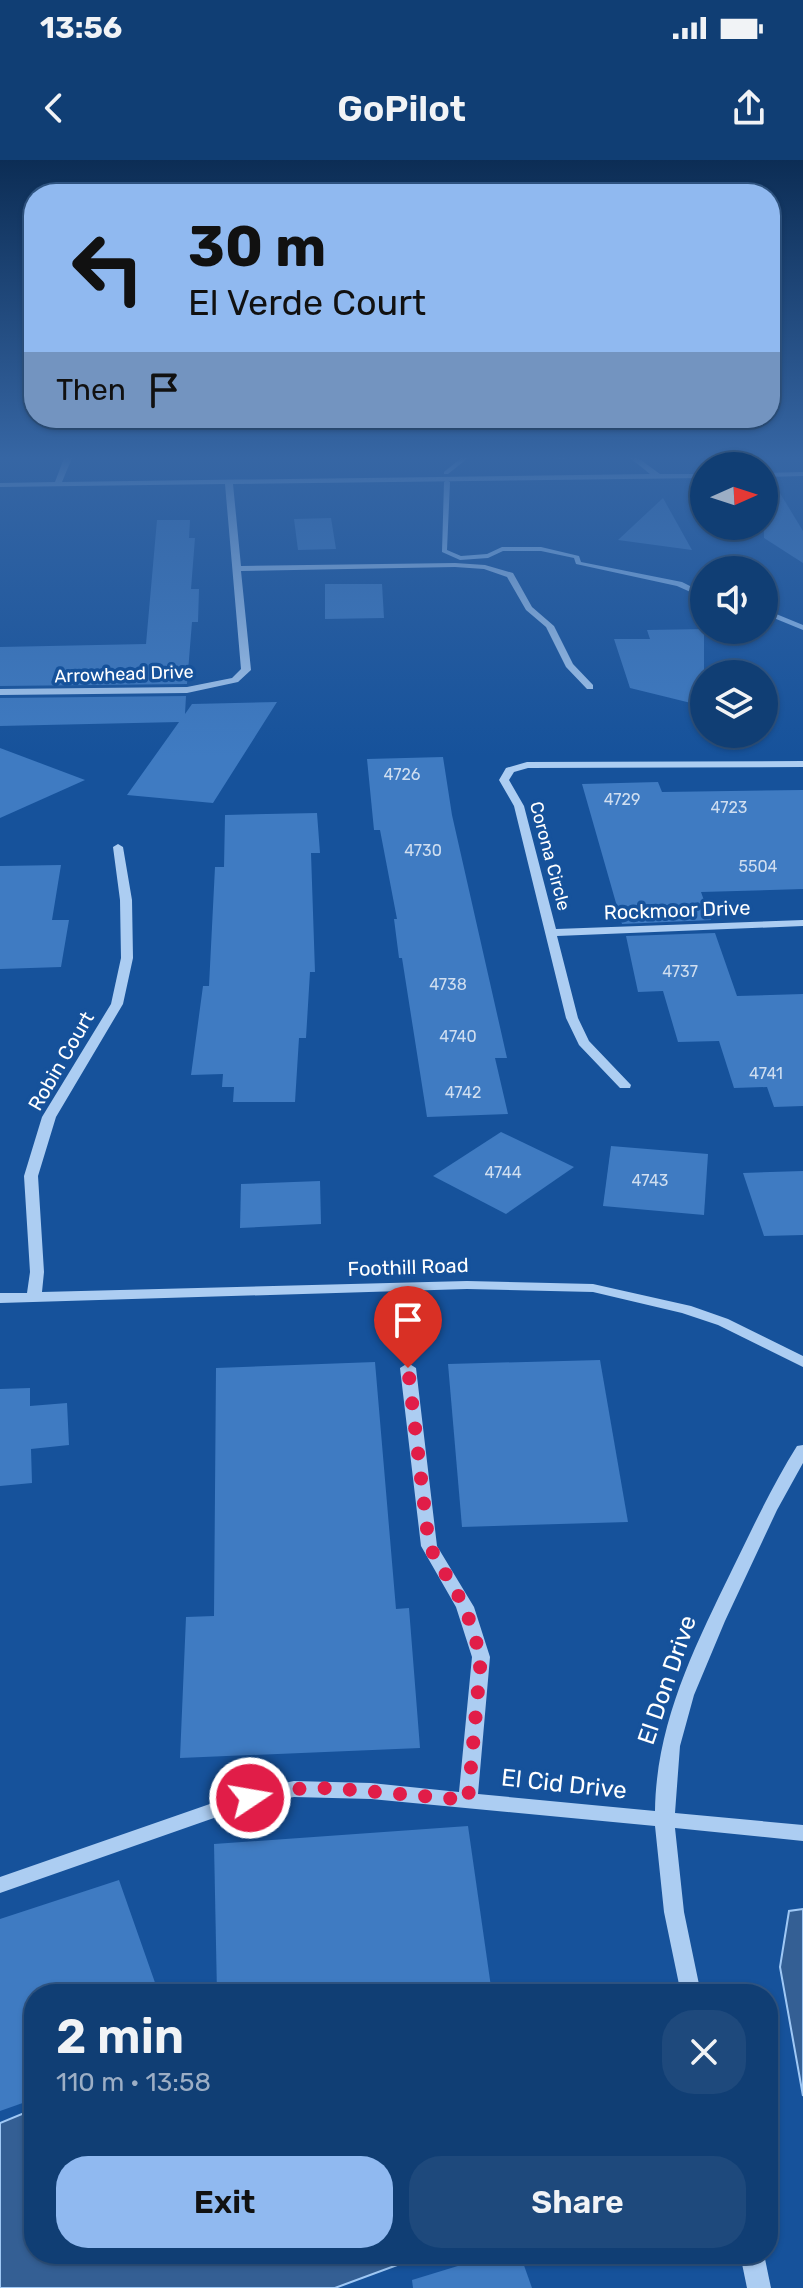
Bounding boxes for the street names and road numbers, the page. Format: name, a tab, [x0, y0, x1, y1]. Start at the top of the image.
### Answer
street label: Arrowhead Drive	[54, 661, 194, 687]
street label: Corona Circle	[525, 799, 575, 913]
street label: Rockmoor Drive	[603, 895, 751, 925]
street label: Robin Court	[23, 1007, 99, 1115]
street label: Foothill Road	[347, 1253, 469, 1281]
street label: El Don Drive	[632, 1612, 702, 1748]
street label: El Cid Drive	[500, 1763, 628, 1805]

